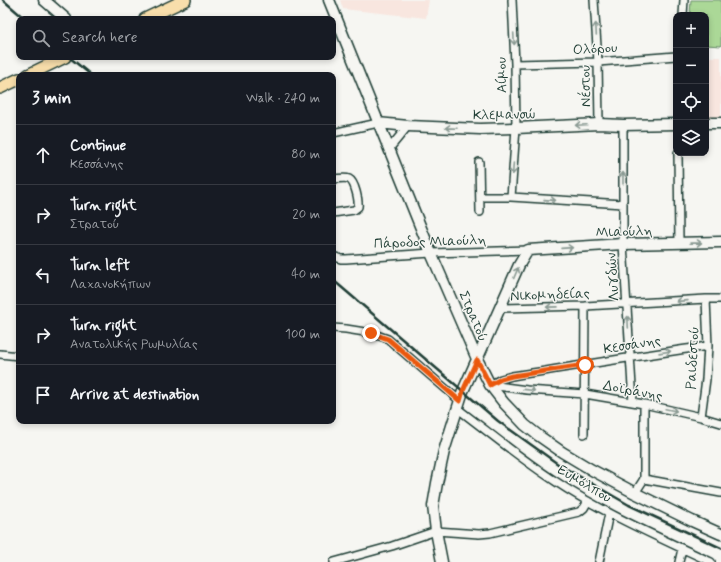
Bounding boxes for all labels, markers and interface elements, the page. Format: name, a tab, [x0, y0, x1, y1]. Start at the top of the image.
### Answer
map controls	[673, 12, 709, 156]
button: +	[673, 12, 709, 48]
search box	[16, 16, 336, 60]
one-way arrow	[592, 23, 599, 36]
icon: search	[30, 27, 52, 49]
text: Search here	[62, 28, 138, 48]
one-way arrow	[510, 32, 517, 45]
street label: Ολόρου	[572, 39, 618, 59]
button: −	[673, 48, 709, 84]
street label: Αίμου	[493, 57, 511, 93]
street label: Νέστου	[576, 65, 595, 107]
button: locate	[673, 84, 709, 120]
text: 3 min	[32, 87, 71, 109]
text: Walk · 240 m	[246, 90, 320, 107]
street label: Κλεμανσώ	[473, 105, 535, 125]
button: layers	[673, 120, 709, 156]
one-way arrow	[575, 121, 588, 129]
one-way arrow	[445, 124, 458, 132]
text: Continue	[70, 136, 126, 156]
icon: ahead	[32, 144, 54, 166]
text: 80 m	[291, 146, 320, 163]
text: Κεσσάνης	[70, 156, 123, 173]
one-way arrow	[509, 162, 517, 175]
one-way arrow	[619, 172, 627, 185]
text: Turn right	[70, 196, 137, 216]
one-way arrow	[543, 196, 556, 203]
icon: right	[32, 204, 54, 226]
text: 20 m	[292, 206, 320, 223]
text: Στρατού	[70, 216, 119, 233]
street label: Μιαούλη	[595, 222, 653, 242]
street label: Πάροδος Μιαούλη	[374, 231, 487, 253]
one-way arrow	[689, 239, 702, 247]
one-way arrow	[560, 244, 573, 251]
street label: Λυγδών	[602, 252, 624, 302]
text: Turn left	[70, 256, 130, 276]
icon: left	[32, 264, 54, 286]
text: 40 m	[291, 266, 320, 283]
one-way arrow	[512, 267, 520, 279]
text: Λαχανοκήπων	[70, 276, 151, 293]
street label: Νικομηδείας	[510, 285, 590, 305]
street label: Στρατού	[454, 288, 492, 344]
one-way arrow	[676, 297, 689, 304]
one-way arrow	[546, 303, 559, 311]
text: Turn right	[70, 316, 137, 336]
one-way arrow	[625, 316, 632, 329]
icon: right	[32, 324, 54, 346]
route end	[362, 324, 380, 342]
text: 100 m	[285, 326, 320, 343]
street label: Ραιδεστού	[682, 326, 704, 390]
street label: Κεσσάνης	[602, 332, 662, 358]
text: Ανατολικής Ρωμυλίας	[70, 336, 198, 353]
one-way arrow	[659, 348, 672, 356]
route start	[576, 356, 594, 374]
street label: Δοϊράνης	[602, 376, 664, 406]
icon: arrive	[32, 384, 54, 406]
text: Arrive at destination	[70, 385, 199, 405]
one-way arrow	[522, 386, 535, 394]
one-way arrow	[664, 407, 677, 415]
street label: Ευμόλπου	[554, 461, 615, 507]

